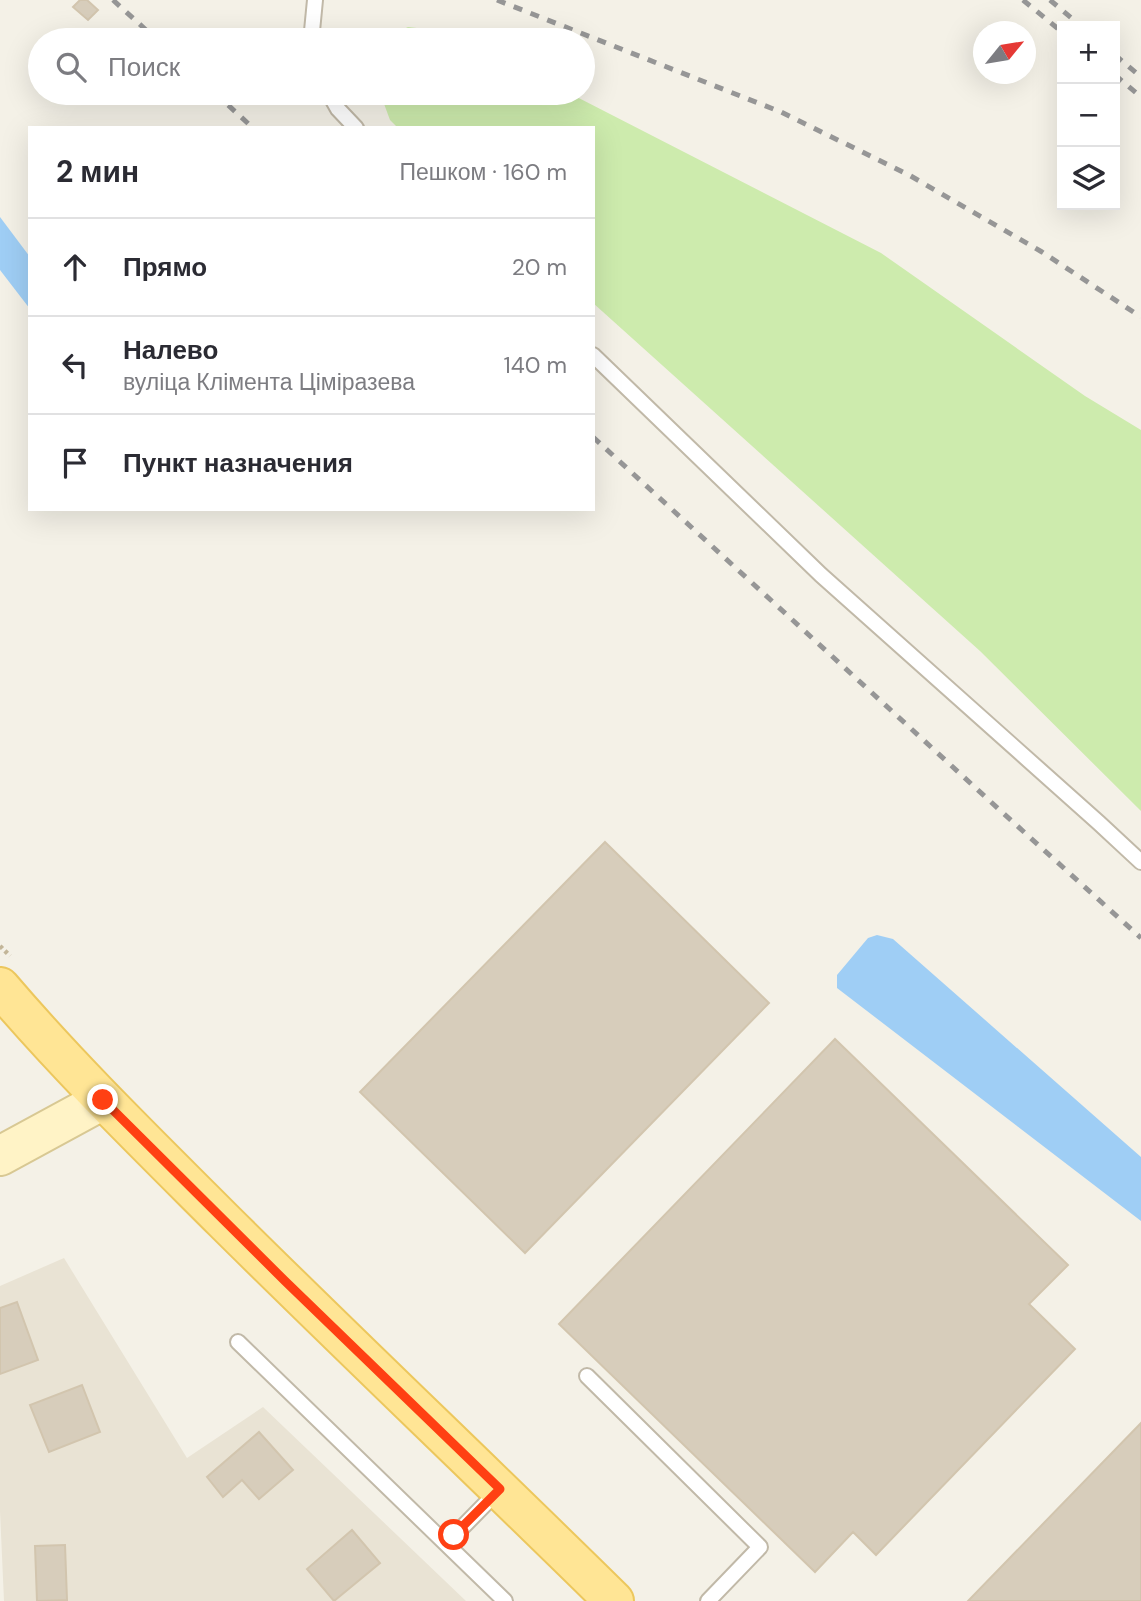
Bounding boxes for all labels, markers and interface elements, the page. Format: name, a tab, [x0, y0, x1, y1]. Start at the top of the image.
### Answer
north arrow	[973, 21, 1036, 84]
map controls	[1057, 21, 1120, 210]
button: +	[1057, 21, 1120, 84]
search box	[28, 28, 595, 105]
icon: search	[52, 48, 90, 86]
text: Поиск	[108, 50, 180, 84]
button: −	[1057, 84, 1120, 147]
button: layers	[1057, 147, 1120, 210]
text: 2 мин	[56, 152, 139, 191]
text: Пешком · 160 m	[400, 157, 567, 187]
icon: ahead	[56, 248, 94, 286]
text: Прямо	[123, 250, 207, 284]
text: 20 m	[512, 252, 567, 282]
text: Налево	[123, 333, 218, 367]
icon: left	[56, 346, 94, 384]
text: 140 m	[504, 350, 567, 380]
text: вуліца Клімента Ціміразева	[123, 367, 415, 397]
icon: arrive	[56, 444, 94, 482]
text: Пункт назначения	[123, 446, 353, 480]
route end	[87, 1084, 118, 1115]
route start	[438, 1519, 469, 1550]

